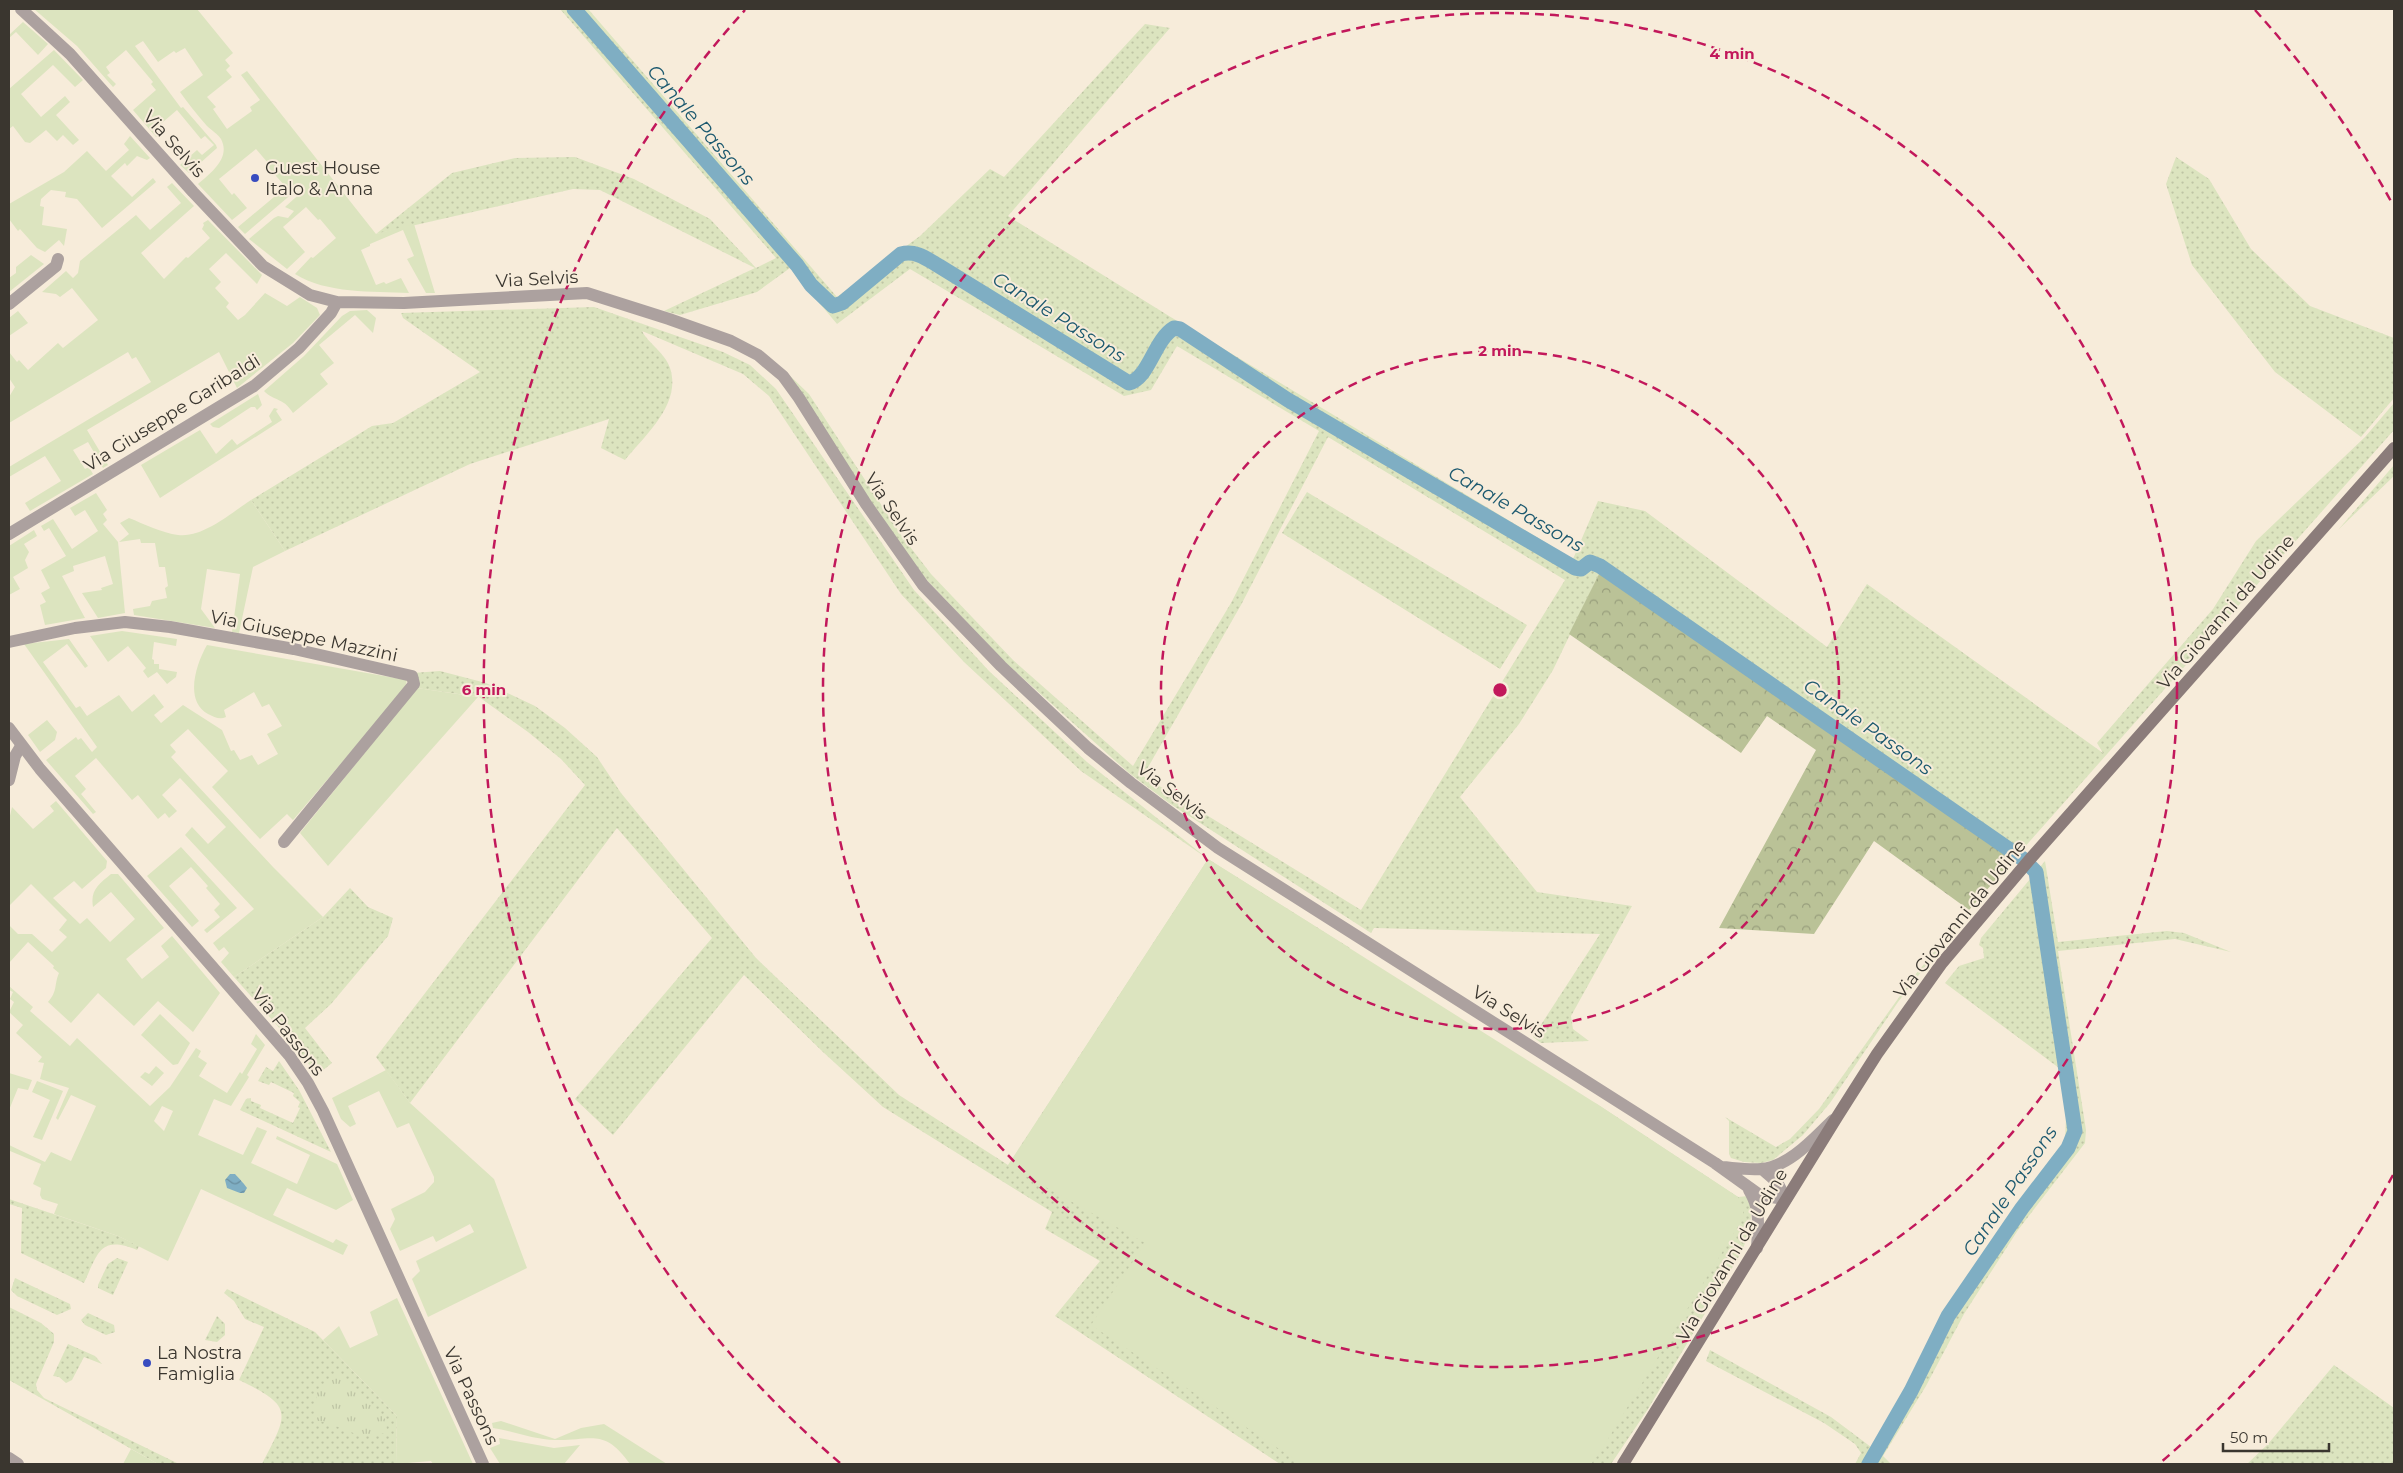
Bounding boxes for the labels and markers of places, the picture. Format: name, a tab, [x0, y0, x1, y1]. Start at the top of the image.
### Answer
place label: Guest House Italo & Anna	[265, 157, 380, 200]
marker: Guest House Italo & Anna	[249, 172, 261, 184]
centre of rings	[1491, 681, 1509, 699]
place label: La Nostra Famiglia	[157, 1342, 242, 1385]
marker: La Nostra Famiglia	[141, 1357, 153, 1369]

